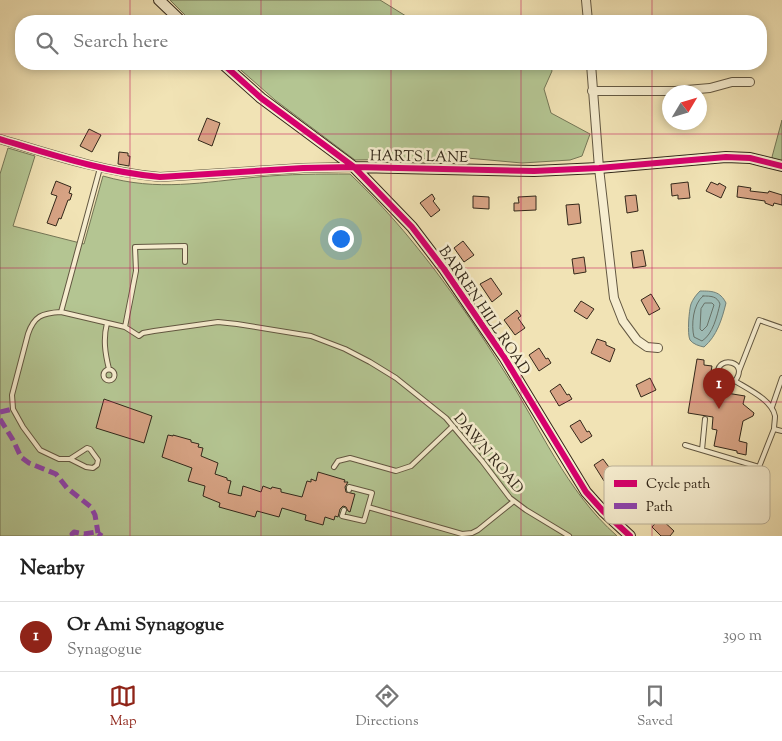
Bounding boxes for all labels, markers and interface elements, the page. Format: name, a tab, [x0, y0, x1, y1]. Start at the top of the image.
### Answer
search box	[15, 15, 767, 70]
icon: search	[33, 29, 61, 57]
text: Search here	[73, 29, 168, 56]
north arrow	[662, 85, 707, 130]
street label: HARTS LANE	[370, 146, 468, 169]
your location	[328, 226, 354, 252]
street label: BARREN HILL ROAD	[433, 242, 535, 380]
pin: 1	[703, 368, 735, 409]
street label: DAWN ROAD	[448, 409, 528, 499]
legend	[604, 466, 770, 524]
text: Cycle path	[646, 475, 710, 495]
text: Path	[646, 498, 673, 518]
text: Nearby	[20, 554, 85, 584]
text: Or Ami Synagogue	[67, 612, 224, 639]
text: 1	[33, 625, 39, 648]
text: 390 m	[723, 625, 762, 648]
text: Synagogue	[67, 639, 142, 662]
tab: Map	[109, 682, 137, 732]
tab: Directions	[355, 682, 419, 732]
tab: Saved	[637, 682, 673, 732]

